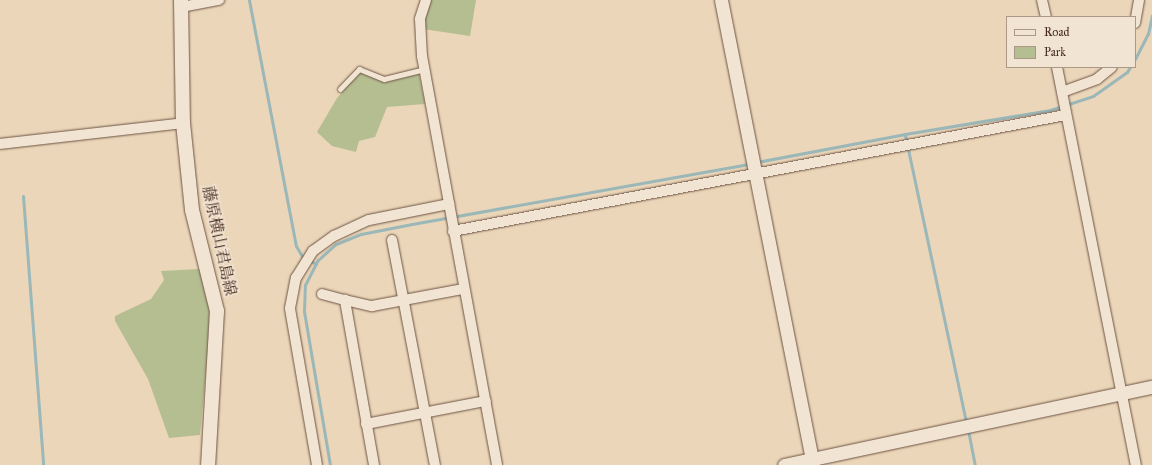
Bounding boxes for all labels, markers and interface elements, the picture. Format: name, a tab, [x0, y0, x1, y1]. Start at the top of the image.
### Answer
legend	[1006, 16, 1136, 68]
text: Road	[1044, 25, 1070, 39]
text: Park	[1044, 45, 1066, 59]
street label: 藤原横山君島線	[198, 184, 240, 298]

